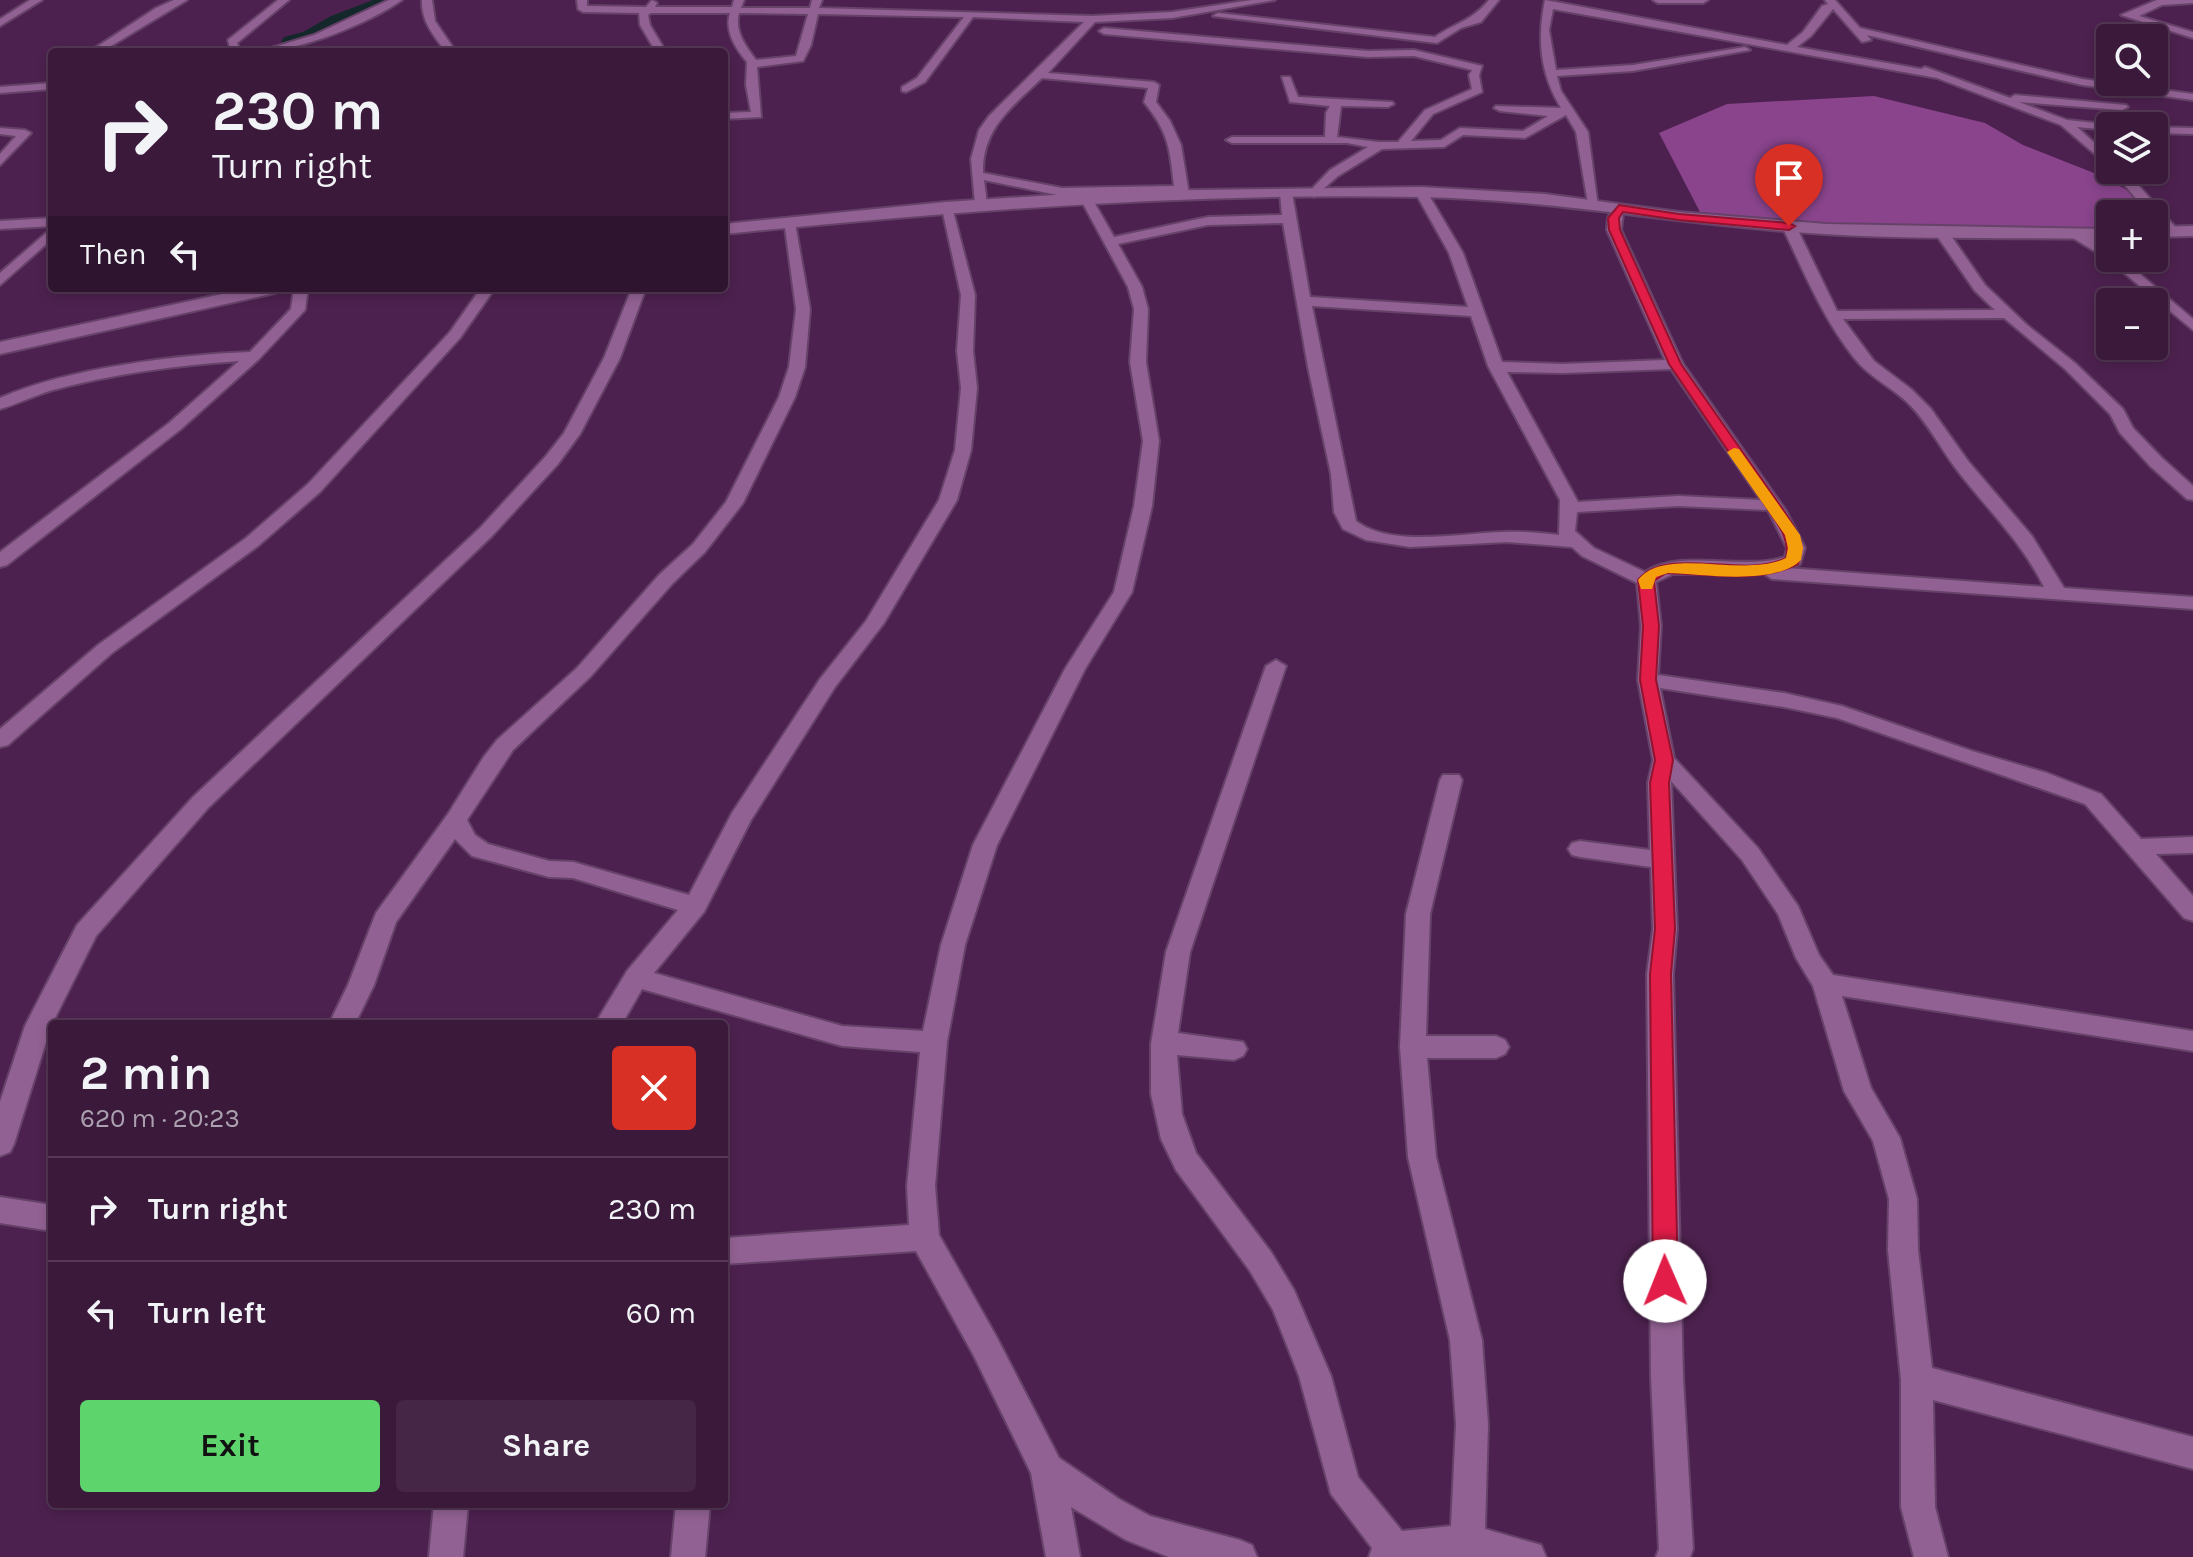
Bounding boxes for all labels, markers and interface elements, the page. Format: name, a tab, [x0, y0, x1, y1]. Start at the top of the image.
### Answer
map controls	[2096, 24, 2168, 360]
button: search	[2096, 24, 2168, 96]
text: 230 m	[212, 78, 383, 143]
icon: right	[80, 80, 184, 184]
button: layers	[2096, 112, 2168, 184]
pin	[1755, 144, 1823, 226]
text: Turn right	[212, 145, 372, 187]
icon: arrive	[1767, 156, 1811, 200]
button: +	[2096, 200, 2168, 272]
icon: left	[163, 232, 207, 276]
text: Then	[80, 236, 147, 272]
button: −	[2096, 288, 2168, 360]
text: 2 min	[80, 1045, 212, 1101]
button: close	[612, 1046, 696, 1130]
text: 620 m · 20:23	[80, 1103, 240, 1134]
icon: right	[80, 1187, 124, 1231]
text: Turn right	[148, 1191, 288, 1227]
text: 230 m	[608, 1191, 696, 1227]
position arrow	[1623, 1239, 1707, 1323]
icon: left	[80, 1291, 124, 1335]
text: Turn left	[148, 1295, 266, 1331]
text: 60 m	[626, 1295, 696, 1331]
button: Exit	[80, 1400, 380, 1492]
button: Share	[396, 1400, 696, 1492]

